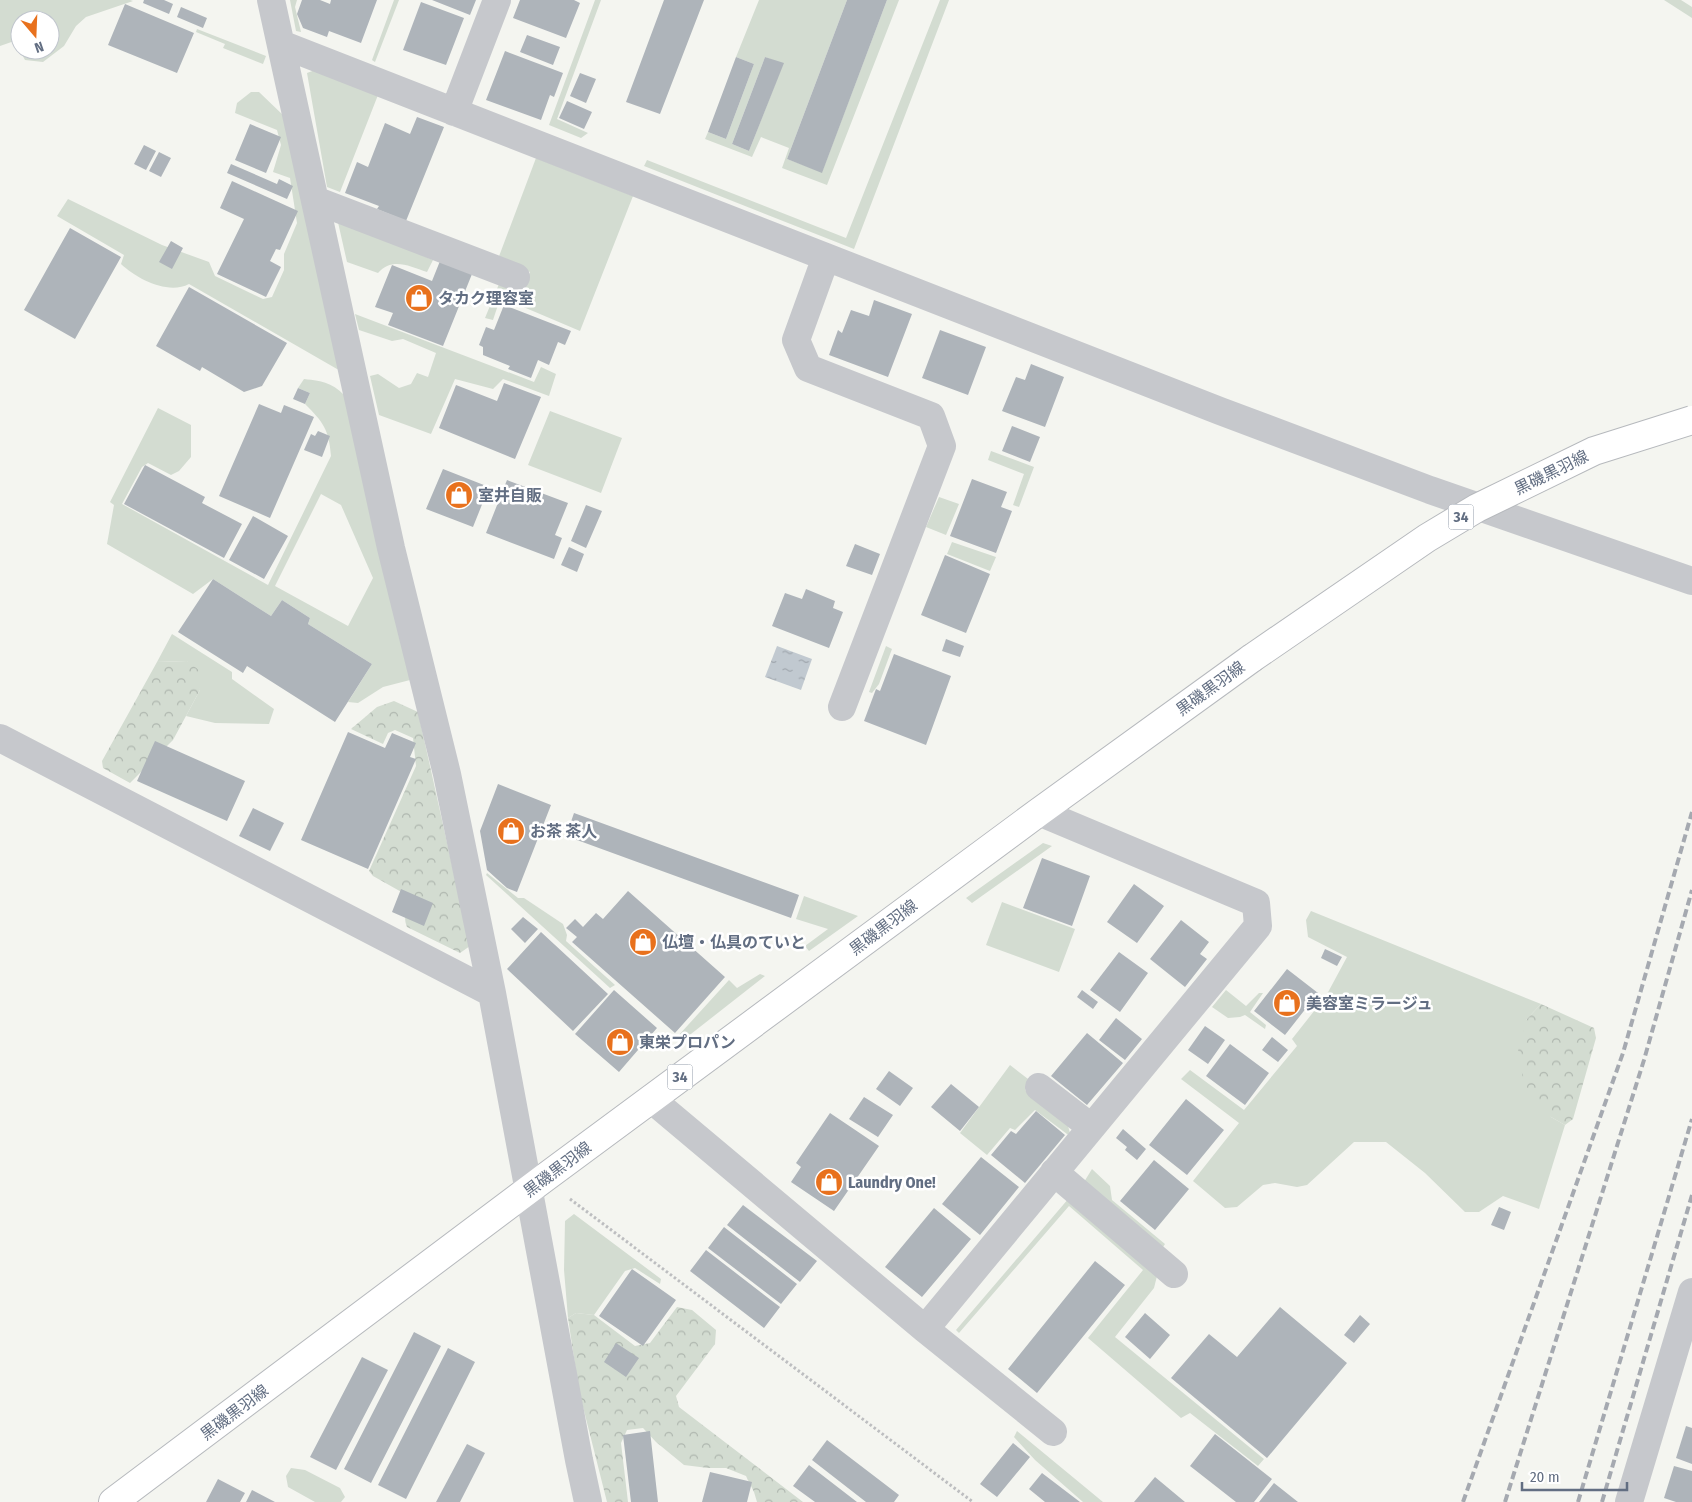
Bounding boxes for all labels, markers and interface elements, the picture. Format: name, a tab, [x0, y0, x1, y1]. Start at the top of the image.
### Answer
north arrow	[10, 10, 60, 60]
text: N	[32, 37, 46, 56]
shop icon: タカク理容室	[404, 283, 434, 313]
place label: タカク理容室	[438, 289, 534, 308]
street label: 黒磯黒羽線	[1511, 446, 1591, 499]
shop icon: 室井自販	[444, 480, 474, 510]
place label: 室井自販	[478, 486, 542, 505]
road number: 34	[1448, 504, 1474, 530]
street label: 黒磯黒羽線	[1172, 657, 1248, 720]
shop icon: お茶 茶人	[496, 816, 526, 846]
place label: お茶 茶人	[530, 822, 597, 841]
street label: 黒磯黒羽線	[846, 896, 921, 959]
shop icon: 仏壇・仏具のていと	[628, 927, 658, 957]
place label: 仏壇・仏具のていと	[662, 933, 806, 952]
shop icon: 美容室ミラージュ	[1272, 988, 1302, 1018]
place label: 美容室ミラージュ	[1306, 994, 1433, 1013]
shop icon: 東栄プロパン	[605, 1027, 635, 1057]
place label: 東栄プロパン	[639, 1033, 736, 1052]
road number: 34	[668, 1064, 692, 1090]
street label: 黒磯黒羽線	[520, 1138, 595, 1201]
shop icon: Laundry One!	[814, 1167, 844, 1197]
place label: Laundry One!	[848, 1173, 936, 1192]
street label: 黒磯黒羽線	[197, 1381, 272, 1444]
scale bar	[1522, 1460, 1627, 1492]
text: 20 m	[1530, 1468, 1560, 1486]

